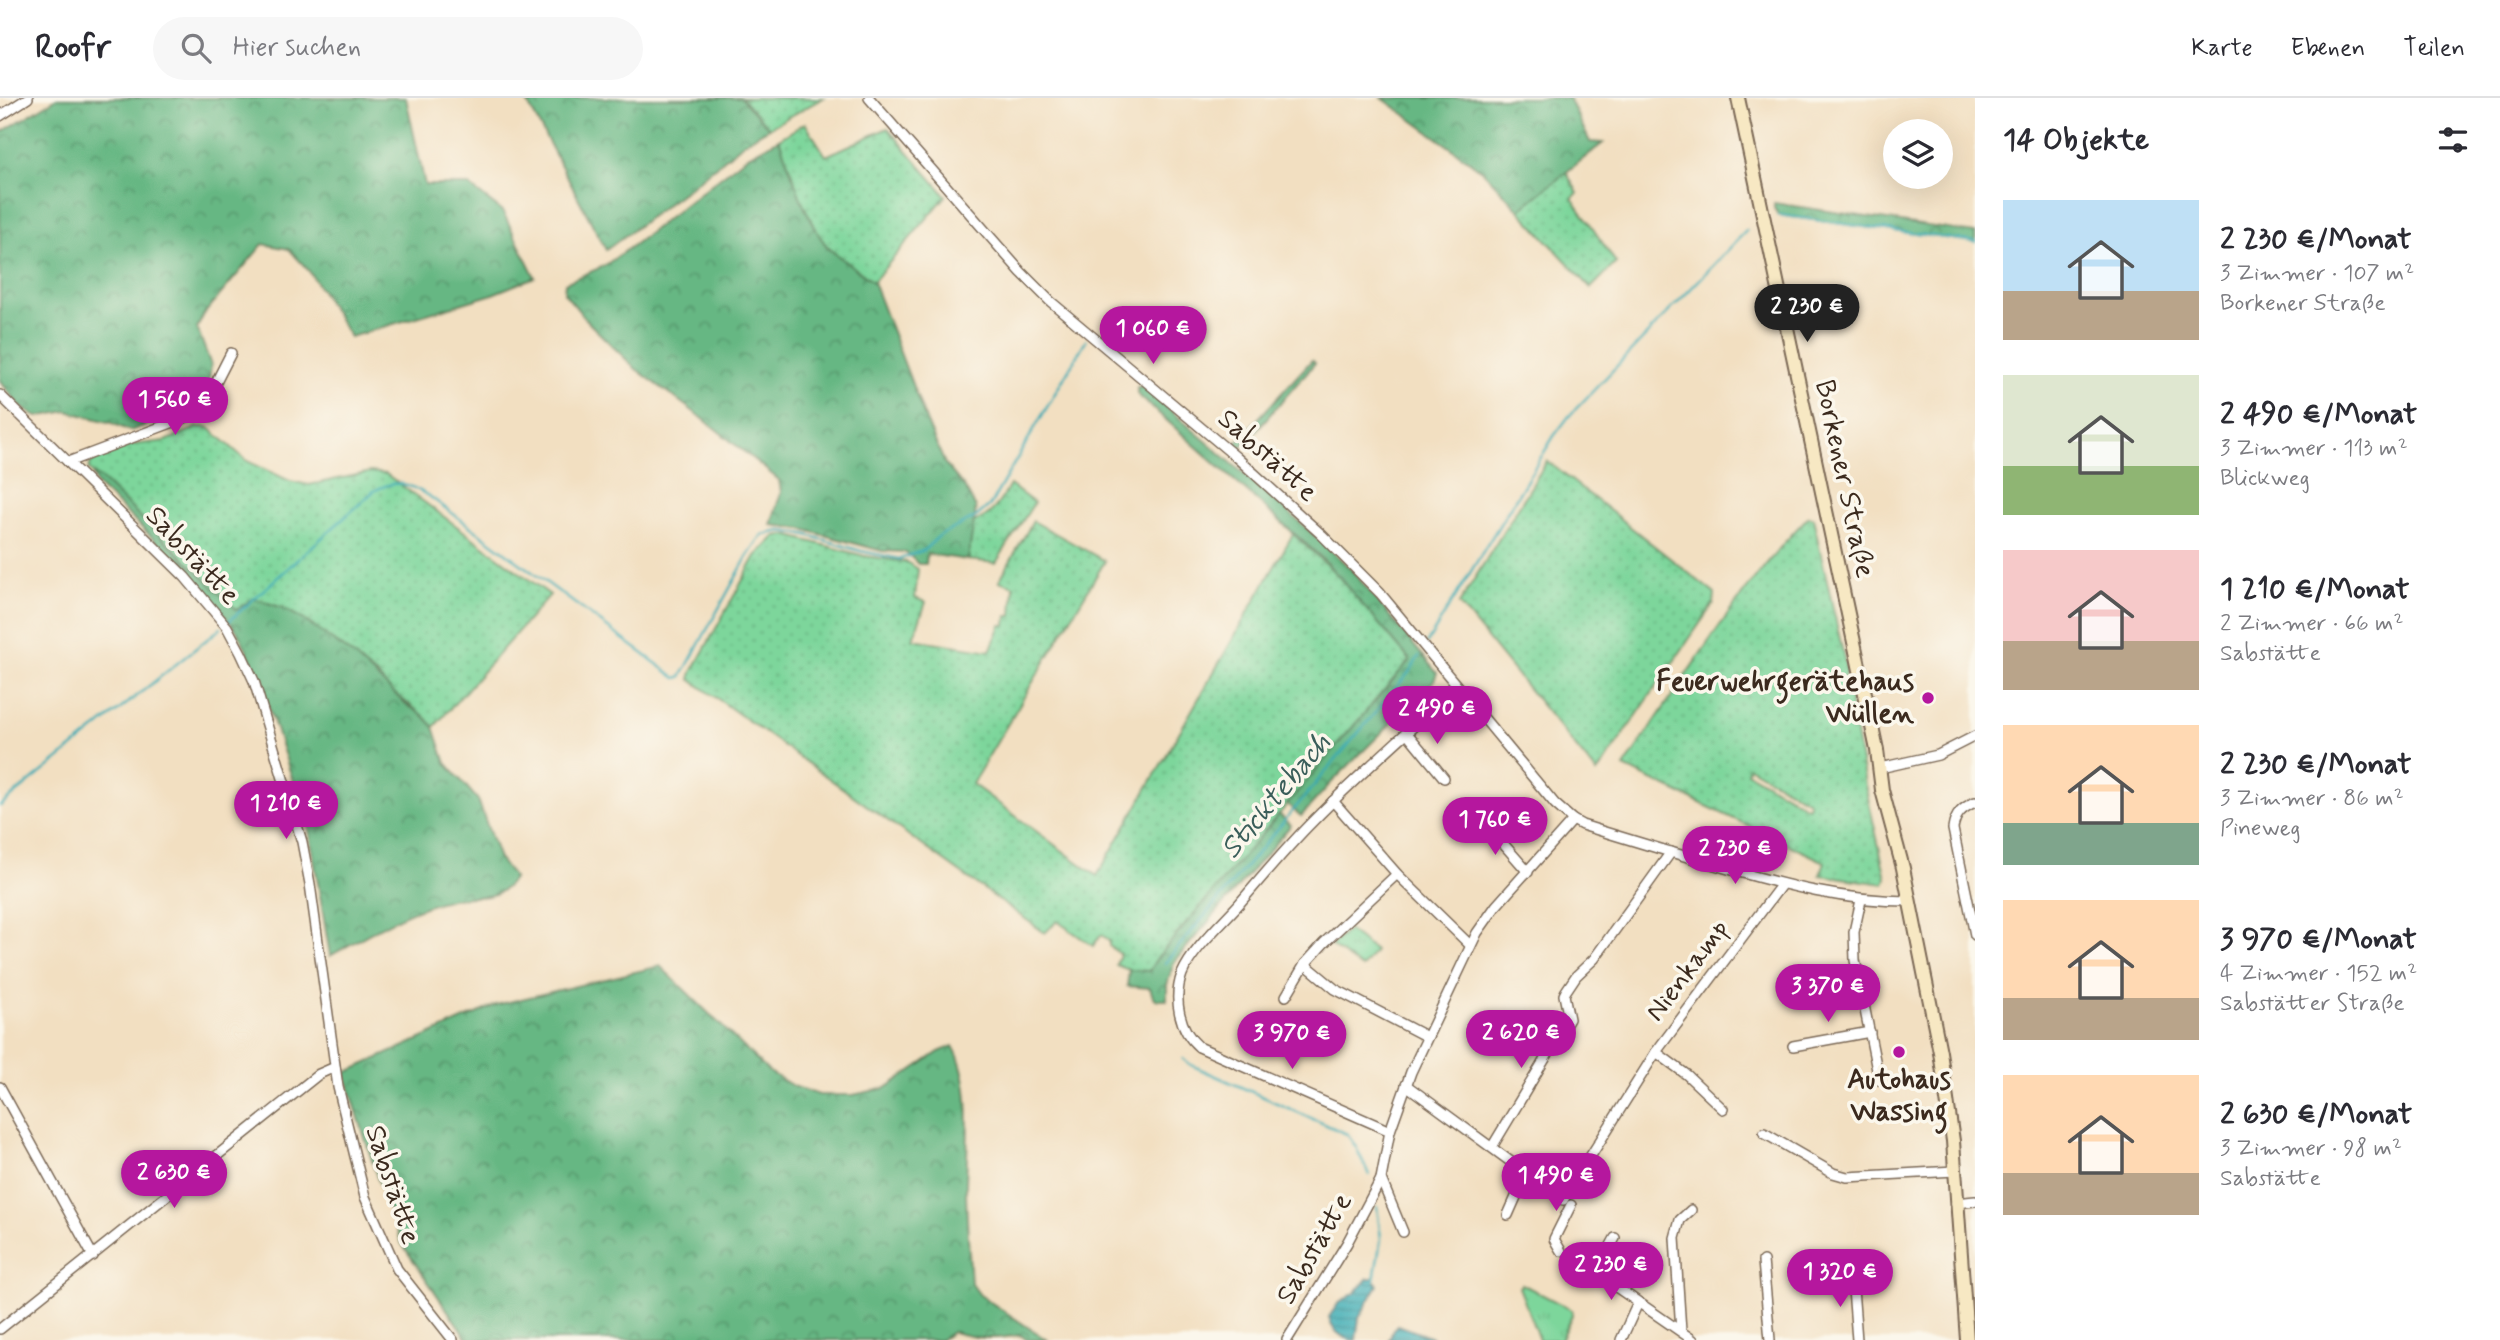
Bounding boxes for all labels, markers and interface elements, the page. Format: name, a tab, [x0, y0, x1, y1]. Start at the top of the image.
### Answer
search box	[153, 17, 643, 80]
text: Roofr	[35, 26, 111, 70]
icon: search	[177, 29, 215, 67]
text: Hier suchen	[233, 31, 361, 65]
text: Karte	[2191, 33, 2253, 64]
text: Ebenen	[2291, 33, 2365, 64]
text: Teilen	[2403, 33, 2465, 64]
map controls	[1883, 119, 1953, 189]
button: layers	[1883, 119, 1953, 189]
text: 14 Objekte	[2003, 121, 2149, 160]
icon: filters	[2434, 121, 2472, 159]
text: 2 230 €/Monat	[2220, 220, 2411, 259]
icon: home	[2059, 228, 2143, 312]
text: 3 Zimmer · 107 m²	[2220, 259, 2414, 289]
pin: 2 230 €	[1742, 285, 1872, 344]
text: Borkener Straße	[2220, 289, 2386, 319]
text: 2 230 €	[1770, 292, 1844, 322]
pin: 1 060 €	[1088, 306, 1218, 366]
text: 1 060 €	[1116, 314, 1190, 344]
street label: Borkener Straße	[1805, 377, 1883, 581]
pin: 1 560 €	[110, 378, 240, 437]
text: 1 560 €	[138, 385, 212, 415]
text: 2 490 €/Monat	[2220, 395, 2417, 434]
street label: Sabstätte	[1209, 401, 1325, 511]
icon: home	[2059, 403, 2143, 487]
text: 3 Zimmer · 113 m²	[2220, 434, 2408, 464]
text: Blickweg	[2220, 464, 2310, 494]
street label: Sabstätte	[137, 499, 247, 613]
text: 1 210 €/Monat	[2220, 570, 2409, 609]
icon: home	[2059, 578, 2143, 662]
text: 2 Zimmer · 66 m²	[2220, 609, 2403, 639]
text: Sabstätte	[2220, 639, 2321, 669]
place label: Feuerwehrgerätehaus Wüllen	[1656, 664, 1915, 733]
pin: 2 490 €	[1372, 686, 1502, 746]
marker: Feuerwehrgerätehaus Wüllen	[1920, 690, 1936, 706]
text: 2 490 €	[1398, 694, 1476, 724]
water label: Sticktebach	[1212, 725, 1340, 867]
text: 2 230 €/Monat	[2220, 745, 2411, 784]
icon: home	[2059, 753, 2143, 837]
pin: 1 210 €	[221, 782, 351, 841]
text: 3 Zimmer · 86 m²	[2220, 784, 2404, 814]
text: 1 210 €	[250, 789, 322, 819]
pin: 1 760 €	[1430, 798, 1560, 857]
text: 1 760 €	[1458, 805, 1532, 835]
text: Pineweg	[2220, 814, 2300, 844]
pin: 2 230 €	[1670, 826, 1800, 886]
text: 2 230 €	[1698, 834, 1772, 864]
street label: Nienkamp	[1638, 913, 1738, 1029]
text: 3 970 €/Monat	[2220, 920, 2417, 959]
icon: home	[2059, 928, 2143, 1012]
text: 4 Zimmer · 152 m²	[2220, 959, 2417, 989]
pin: 3 370 €	[1763, 964, 1893, 1024]
text: 3 370 €	[1791, 972, 1865, 1002]
text: Sabstätter Straße	[2220, 989, 2405, 1019]
pin: 2 620 €	[1456, 1010, 1586, 1070]
pin: 3 970 €	[1227, 1012, 1357, 1071]
text: 2 620 €	[1482, 1018, 1560, 1048]
text: 3 970 €	[1253, 1019, 1331, 1049]
marker: Autohaus Wassing	[1891, 1044, 1907, 1060]
place label: Autohaus Wassing	[1847, 1062, 1951, 1134]
text: 2 630 €/Monat	[2220, 1095, 2412, 1134]
icon: home	[2059, 1103, 2143, 1187]
street label: Sabstätte	[355, 1121, 429, 1249]
text: 3 Zimmer · 98 m²	[2220, 1134, 2402, 1164]
pin: 2 630 €	[109, 1150, 239, 1210]
pin: 1 490 €	[1491, 1154, 1621, 1213]
text: 2 630 €	[137, 1158, 211, 1188]
text: 1 490 €	[1518, 1161, 1594, 1191]
text: Sabstätte	[2220, 1164, 2321, 1194]
street label: Sabstätte	[1268, 1187, 1362, 1311]
pin: 2 230 €	[1546, 1242, 1676, 1302]
text: 2 230 €	[1574, 1250, 1648, 1280]
pin: 1 320 €	[1775, 1250, 1905, 1309]
text: 1 320 €	[1803, 1257, 1877, 1287]

